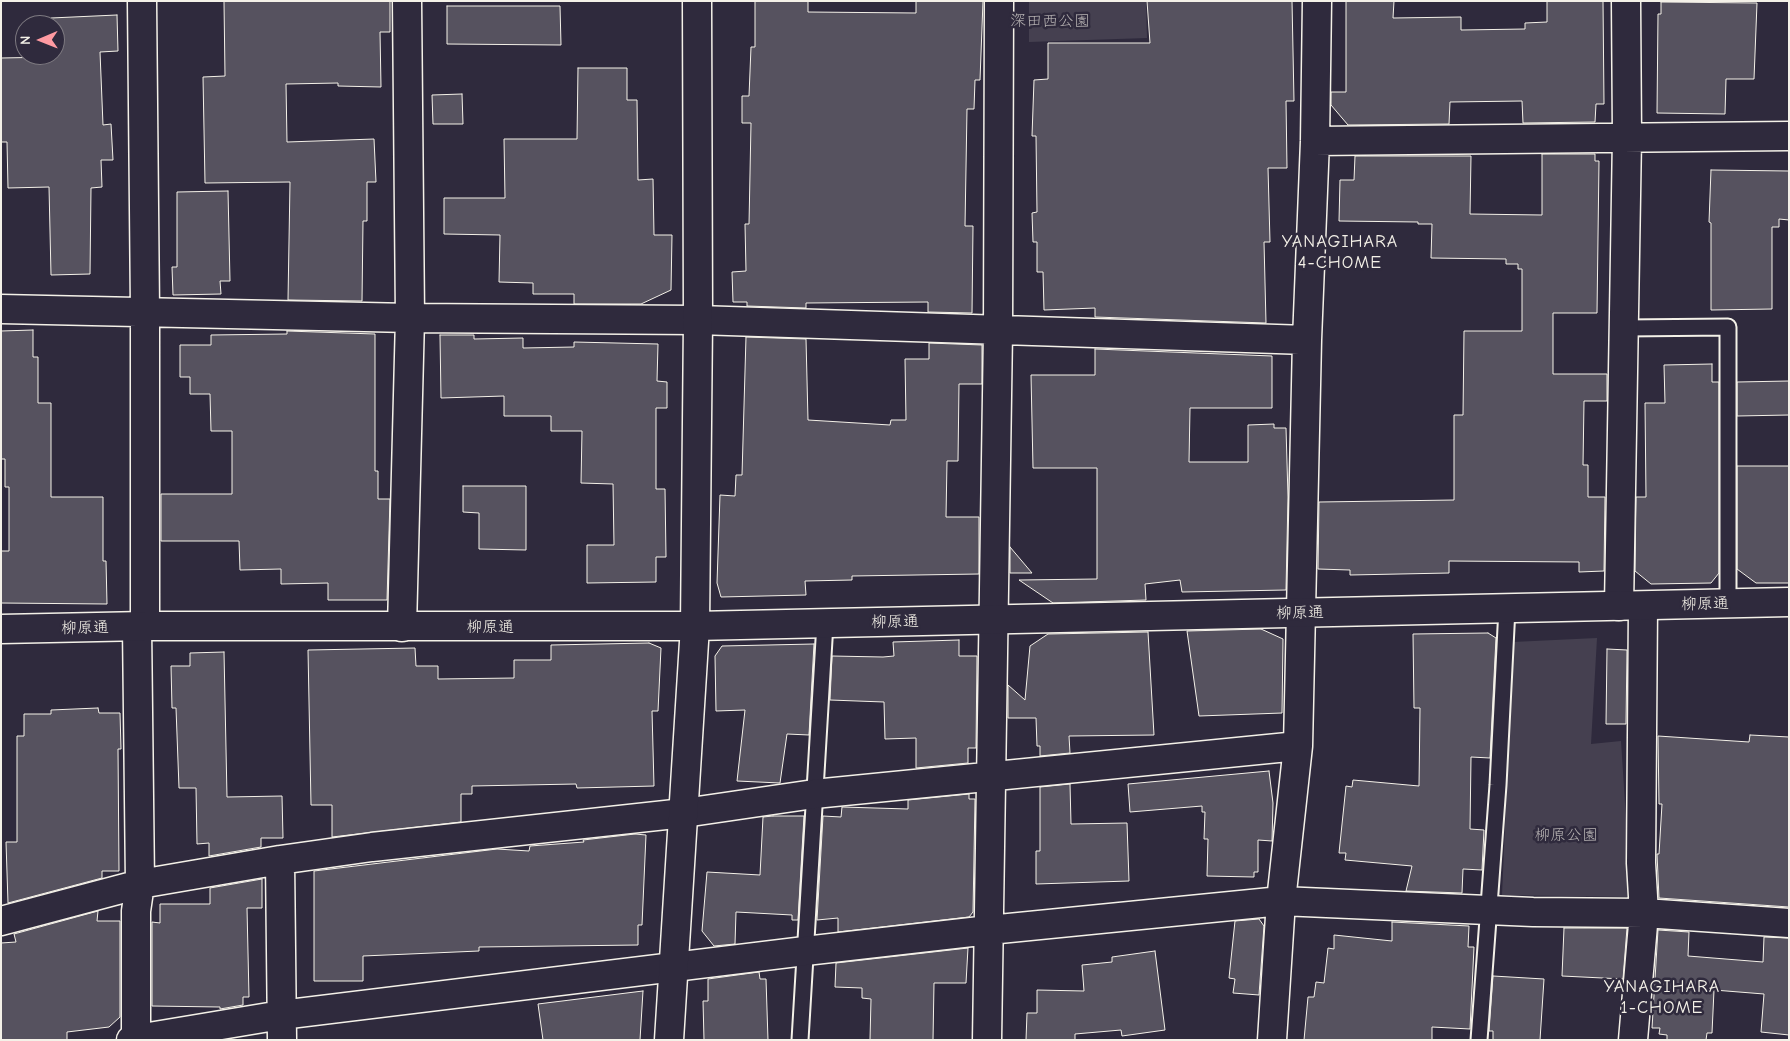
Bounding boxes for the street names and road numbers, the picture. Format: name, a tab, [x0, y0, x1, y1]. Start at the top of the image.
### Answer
street label: 柳原通	[1681, 594, 1729, 614]
street label: 柳原通	[1276, 603, 1324, 623]
street label: 柳原通	[871, 612, 919, 632]
street label: 柳原通	[466, 617, 514, 637]
street label: 柳原通	[61, 618, 109, 638]

